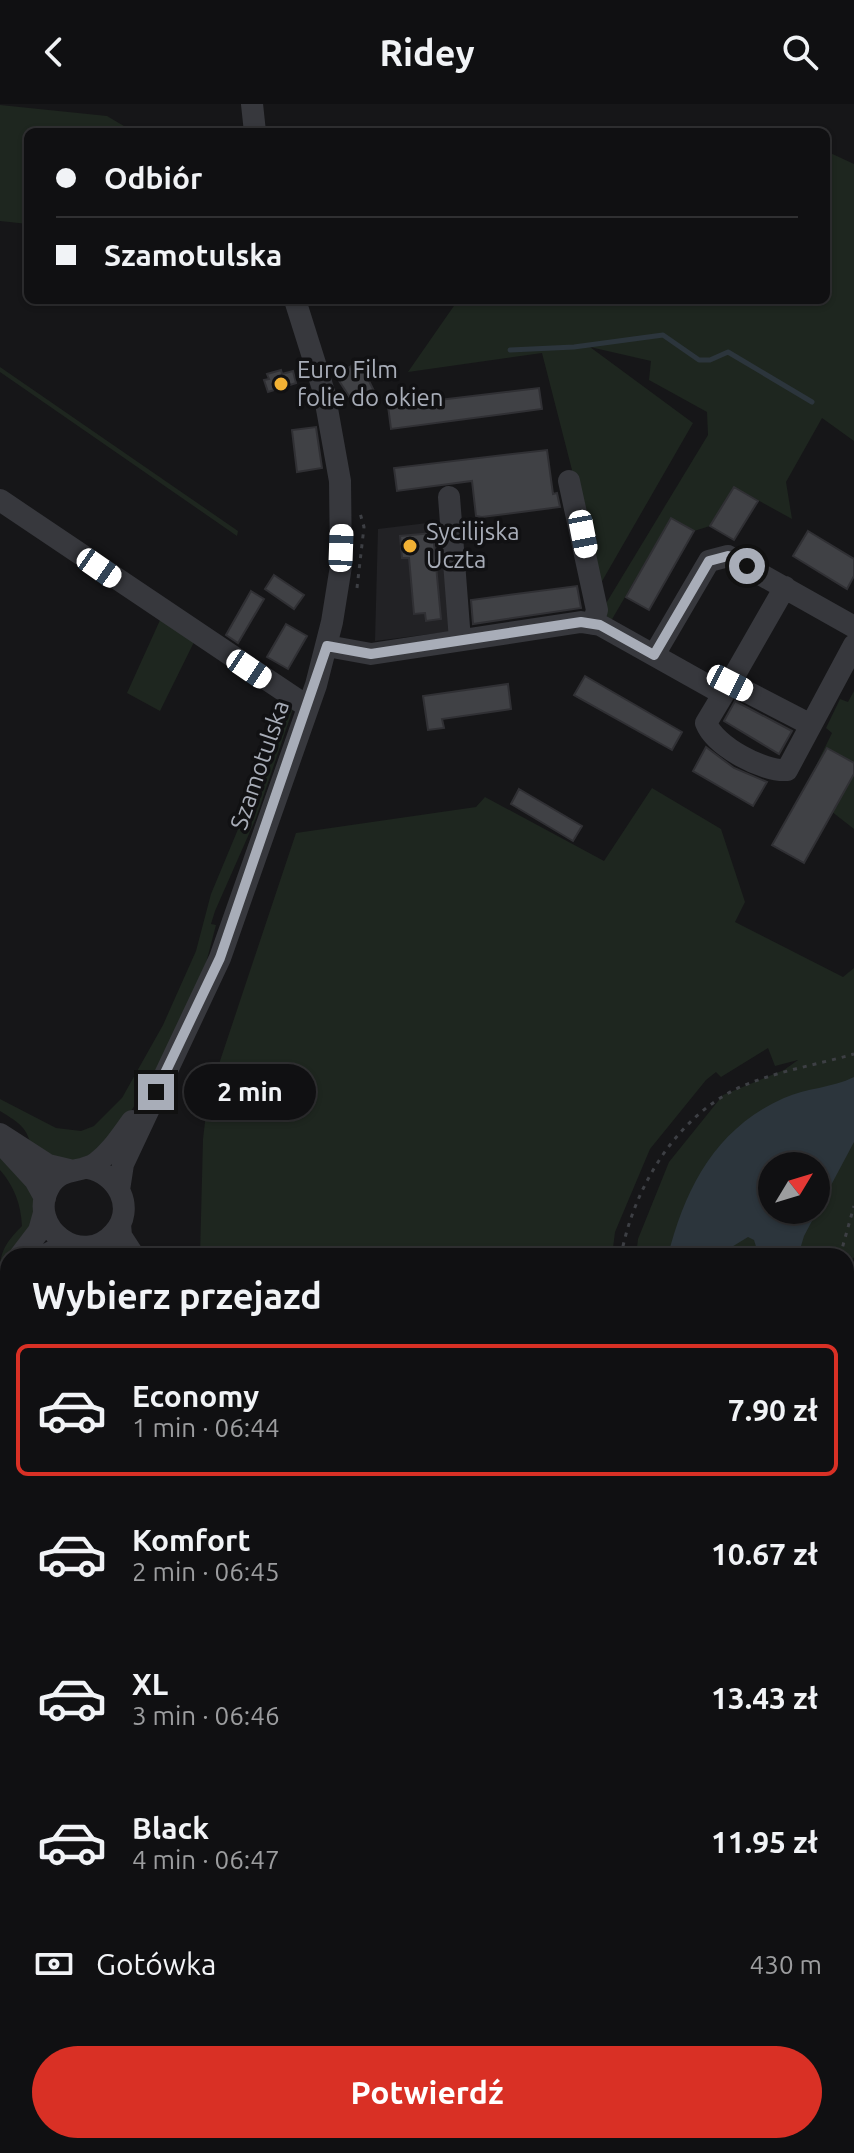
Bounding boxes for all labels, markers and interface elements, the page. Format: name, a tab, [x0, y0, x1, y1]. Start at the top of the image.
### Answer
icon: back	[32, 30, 76, 74]
icon: search	[778, 30, 822, 74]
text: Ridey	[379, 32, 475, 73]
text: Odbiór	[104, 161, 202, 195]
text: Szamotulska	[104, 238, 282, 272]
place label: Euro Film folie do okien	[297, 356, 444, 411]
marker: Euro Film folie do okien	[272, 375, 290, 393]
car	[567, 508, 599, 560]
place label: Sycilijska Uczta	[426, 518, 520, 573]
car	[328, 524, 354, 572]
marker: Sycilijska Uczta	[401, 537, 419, 555]
car	[72, 544, 126, 592]
route start	[729, 548, 765, 584]
car	[222, 646, 276, 692]
car	[703, 661, 757, 705]
street label: Szamotulska	[225, 697, 294, 833]
callout: 2 min	[184, 1064, 316, 1120]
route end	[138, 1074, 174, 1110]
text: 2 min	[217, 1077, 283, 1106]
north arrow	[758, 1152, 830, 1224]
map controls	[758, 1152, 830, 1224]
text: Wybierz przejazd	[32, 1275, 322, 1316]
icon: car	[36, 1374, 108, 1446]
text: Economy	[132, 1379, 259, 1413]
text: 7.90 zł	[728, 1393, 818, 1427]
text: 1 min · 06:44	[132, 1413, 280, 1442]
icon: car	[36, 1518, 108, 1590]
text: Komfort	[132, 1523, 250, 1557]
text: 10.67 zł	[711, 1537, 818, 1571]
text: 2 min · 06:45	[132, 1557, 280, 1586]
icon: car	[36, 1662, 108, 1734]
text: XL	[132, 1667, 168, 1701]
text: 13.43 zł	[711, 1681, 818, 1715]
text: 3 min · 06:46	[132, 1701, 280, 1730]
icon: car	[36, 1806, 108, 1878]
text: Black	[132, 1811, 209, 1845]
text: 11.95 zł	[711, 1825, 818, 1859]
text: 4 min · 06:47	[132, 1845, 280, 1874]
icon: cash	[32, 1942, 76, 1986]
text: Gotówka	[96, 1947, 217, 1981]
text: 430 m	[750, 1950, 822, 1979]
button: Potwierdź	[32, 2046, 822, 2138]

